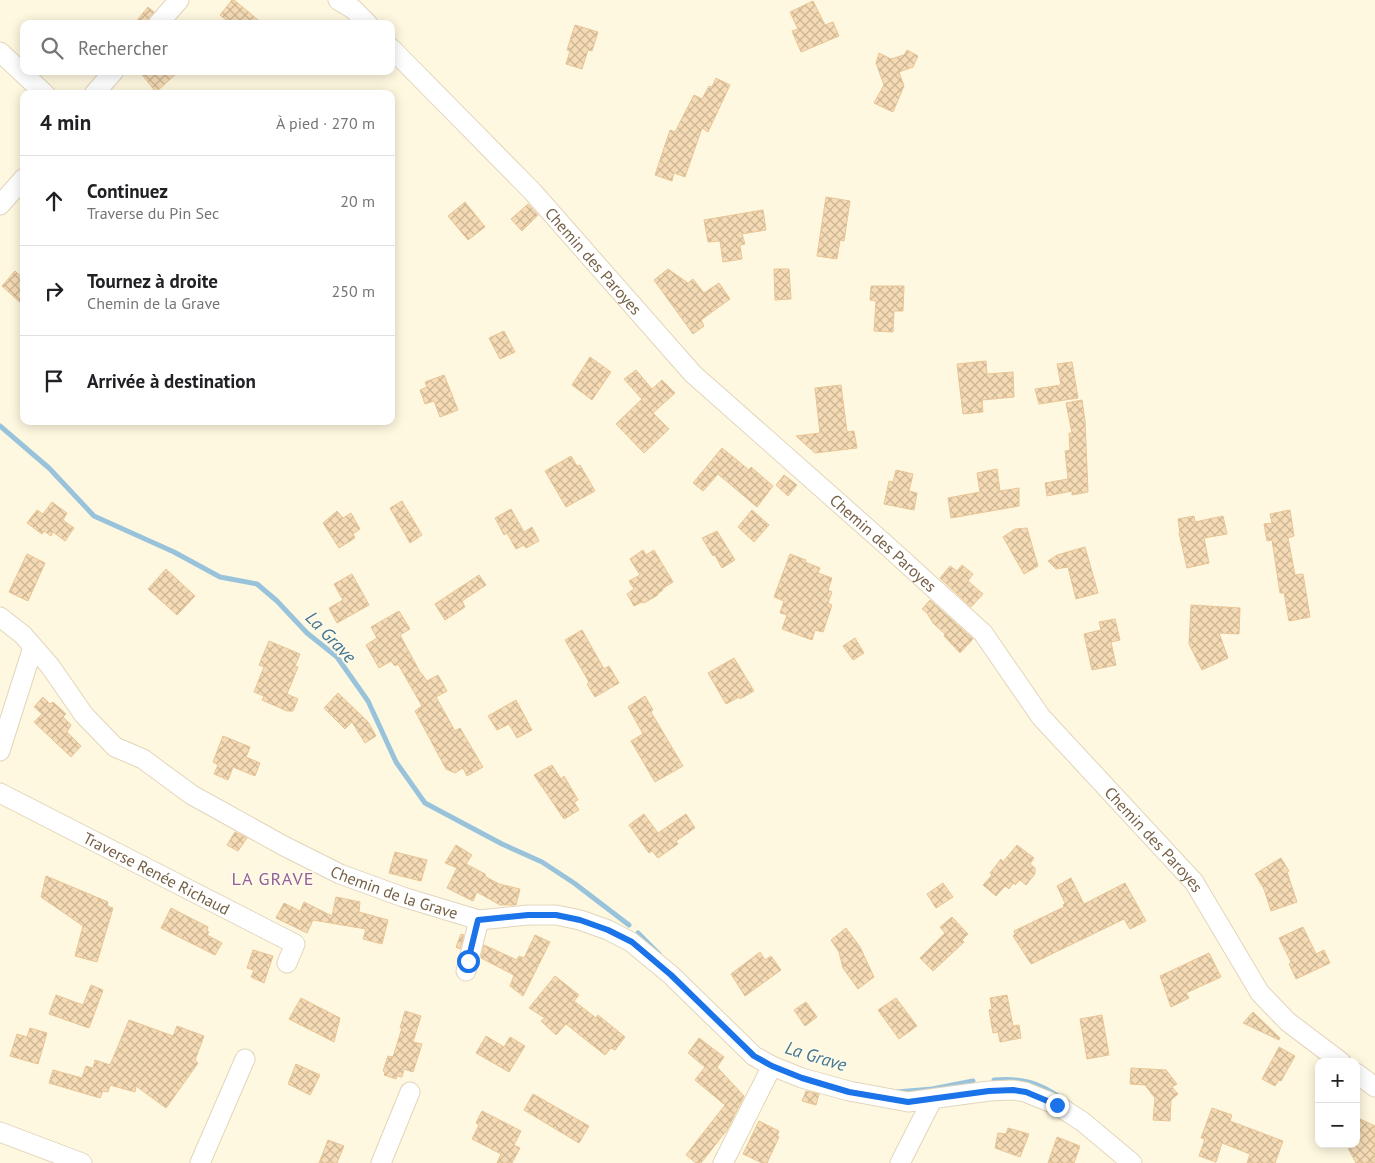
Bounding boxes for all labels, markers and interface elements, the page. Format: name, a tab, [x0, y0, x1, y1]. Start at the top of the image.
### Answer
search box	[20, 20, 395, 75]
icon: search	[38, 34, 66, 62]
text: Rechercher	[78, 36, 168, 60]
text: 4 min	[40, 109, 91, 136]
text: À pied · 270 m	[276, 113, 375, 133]
text: Continuez	[87, 179, 168, 203]
icon: ahead	[40, 187, 68, 215]
text: 20 m	[340, 191, 375, 211]
text: Traverse du Pin Sec	[87, 203, 219, 223]
street label: Chemin des Paroyes	[541, 203, 646, 319]
text: Tournez à droite	[87, 269, 218, 293]
icon: right	[40, 277, 68, 305]
text: 250 m	[332, 281, 375, 301]
text: Chemin de la Grave	[87, 293, 220, 313]
icon: arrive	[40, 367, 68, 395]
text: Arrivée à destination	[87, 369, 256, 393]
street label: Chemin des Paroyes	[826, 490, 941, 596]
water label: La Grave	[301, 606, 362, 668]
street label: Chemin des Paroyes	[1100, 782, 1208, 896]
street label: Traverse Renée Richaud	[80, 827, 233, 919]
street label: Chemin de la Grave	[327, 861, 460, 923]
district label: LA GRAVE	[232, 867, 314, 890]
route start	[457, 950, 480, 973]
water label: La Grave	[783, 1036, 850, 1076]
map controls	[1315, 1058, 1360, 1148]
button: +	[1315, 1058, 1360, 1103]
route end	[1046, 1094, 1069, 1117]
button: −	[1315, 1103, 1360, 1148]

